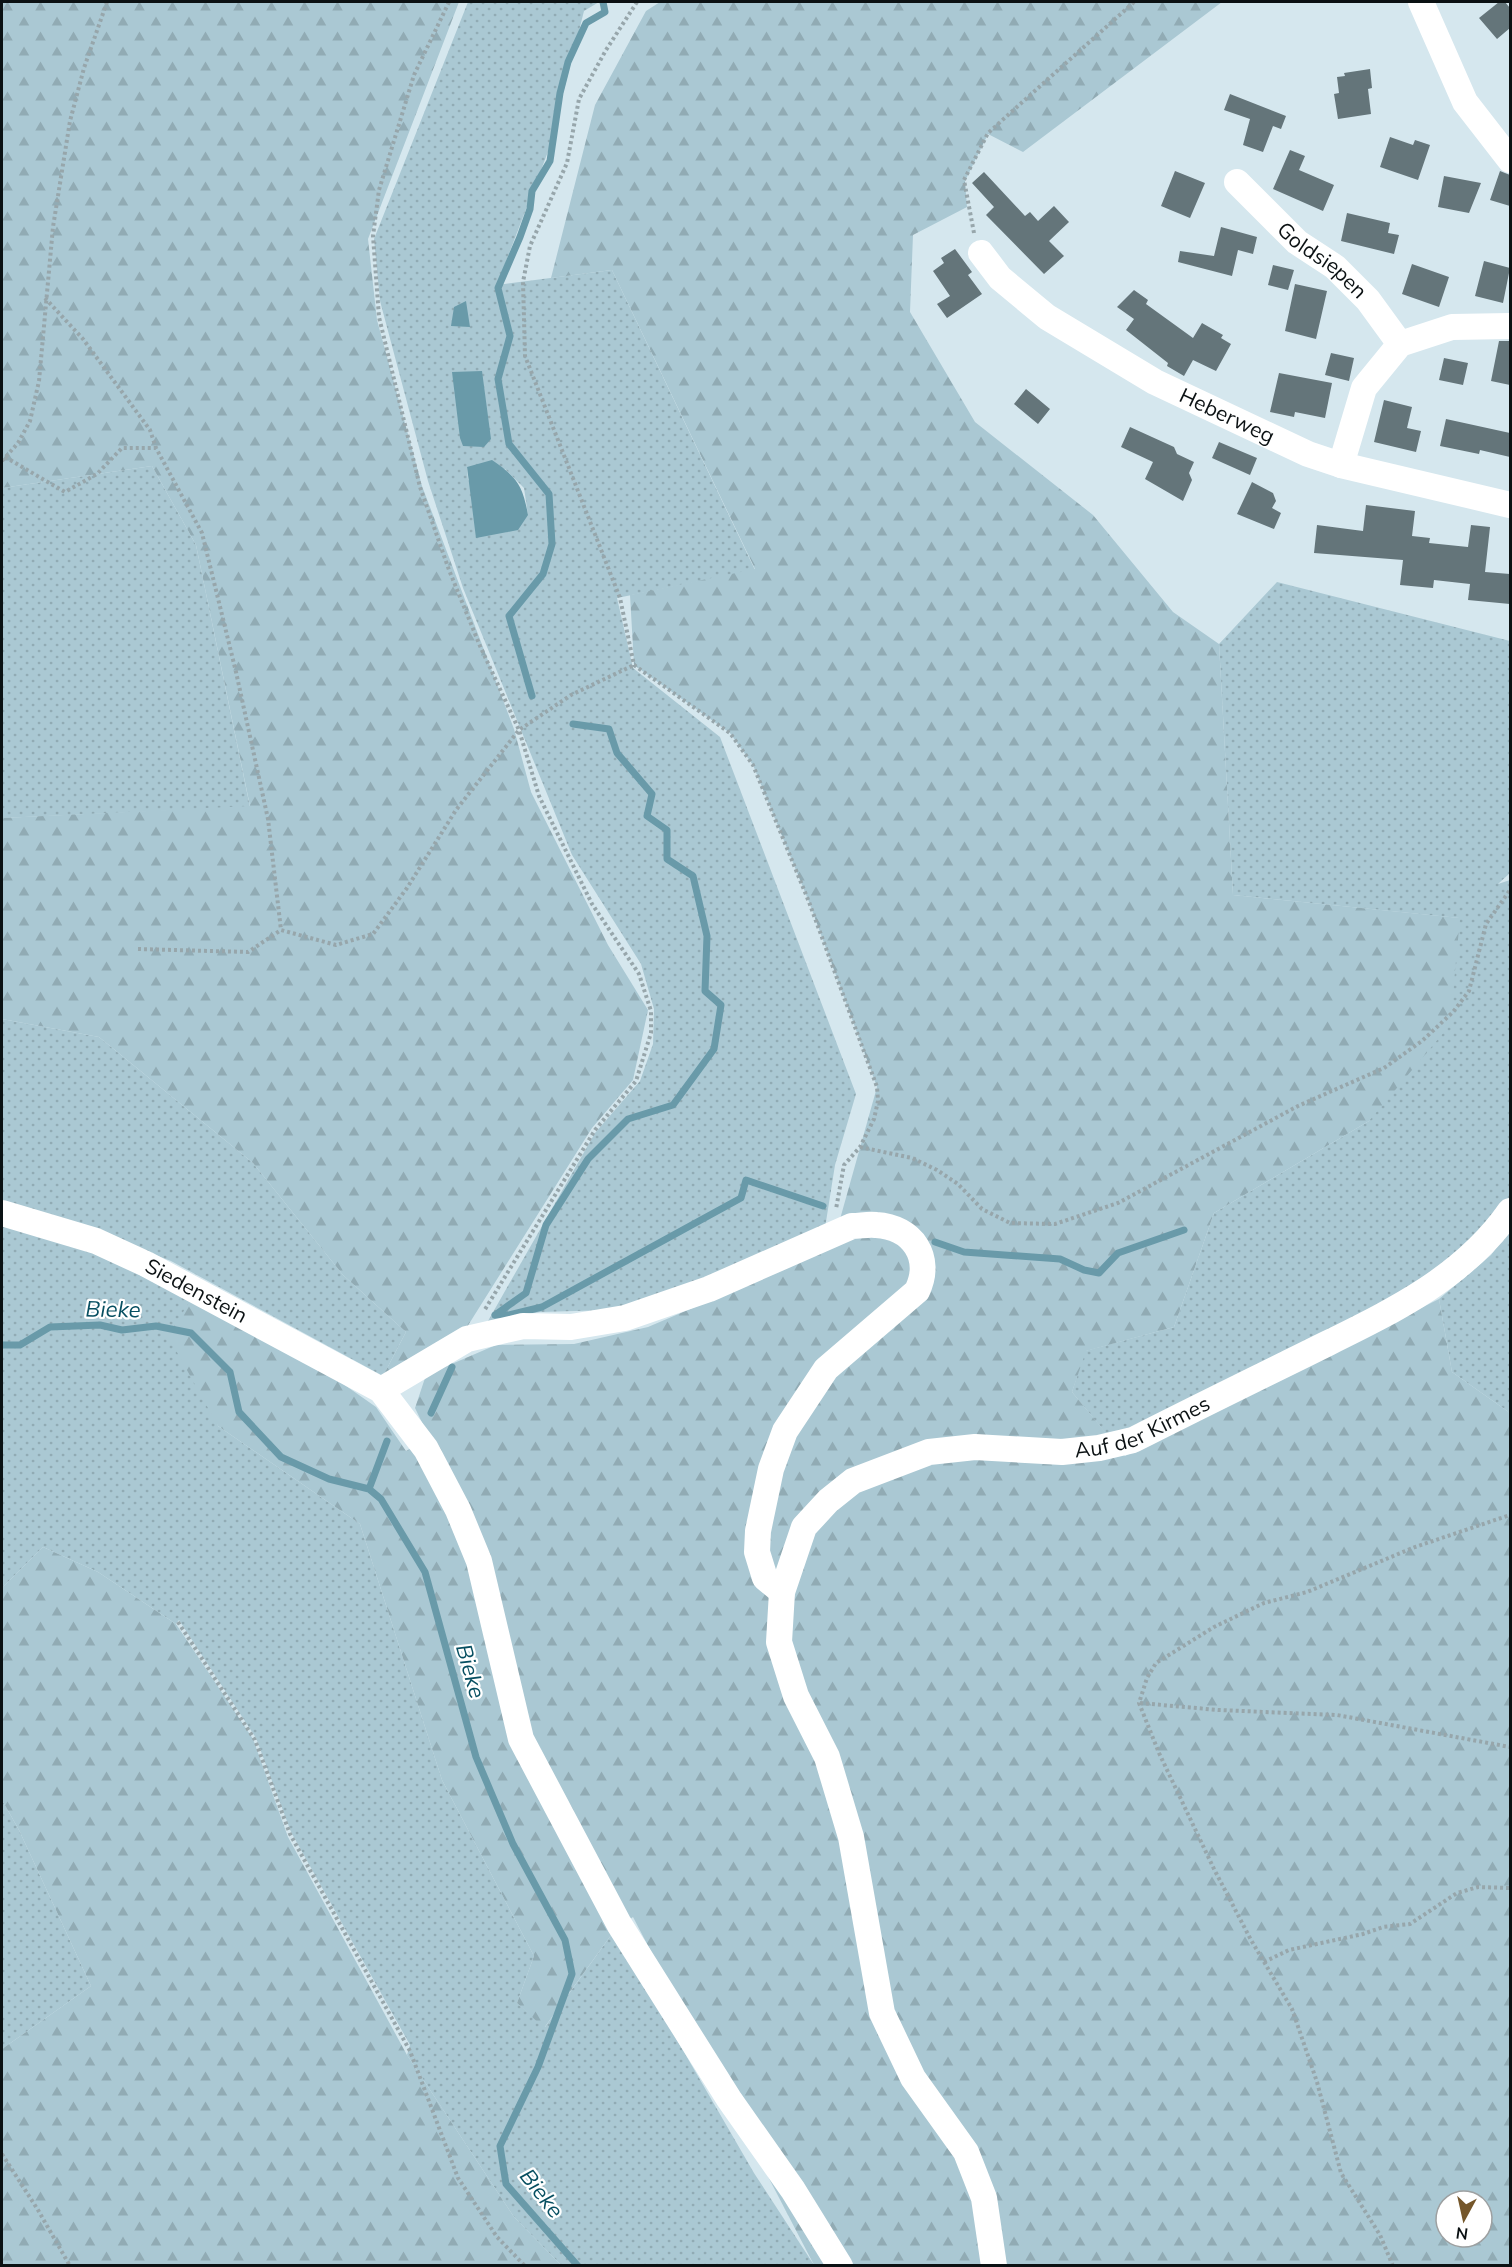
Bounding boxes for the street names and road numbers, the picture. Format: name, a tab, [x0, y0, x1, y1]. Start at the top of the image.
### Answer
street label: Goldsiepen	[1272, 216, 1373, 304]
street label: Heberweg	[1176, 381, 1279, 448]
street label: Siedenstein	[141, 1252, 252, 1328]
street label: Auf der Kirmes	[1073, 1390, 1214, 1463]

